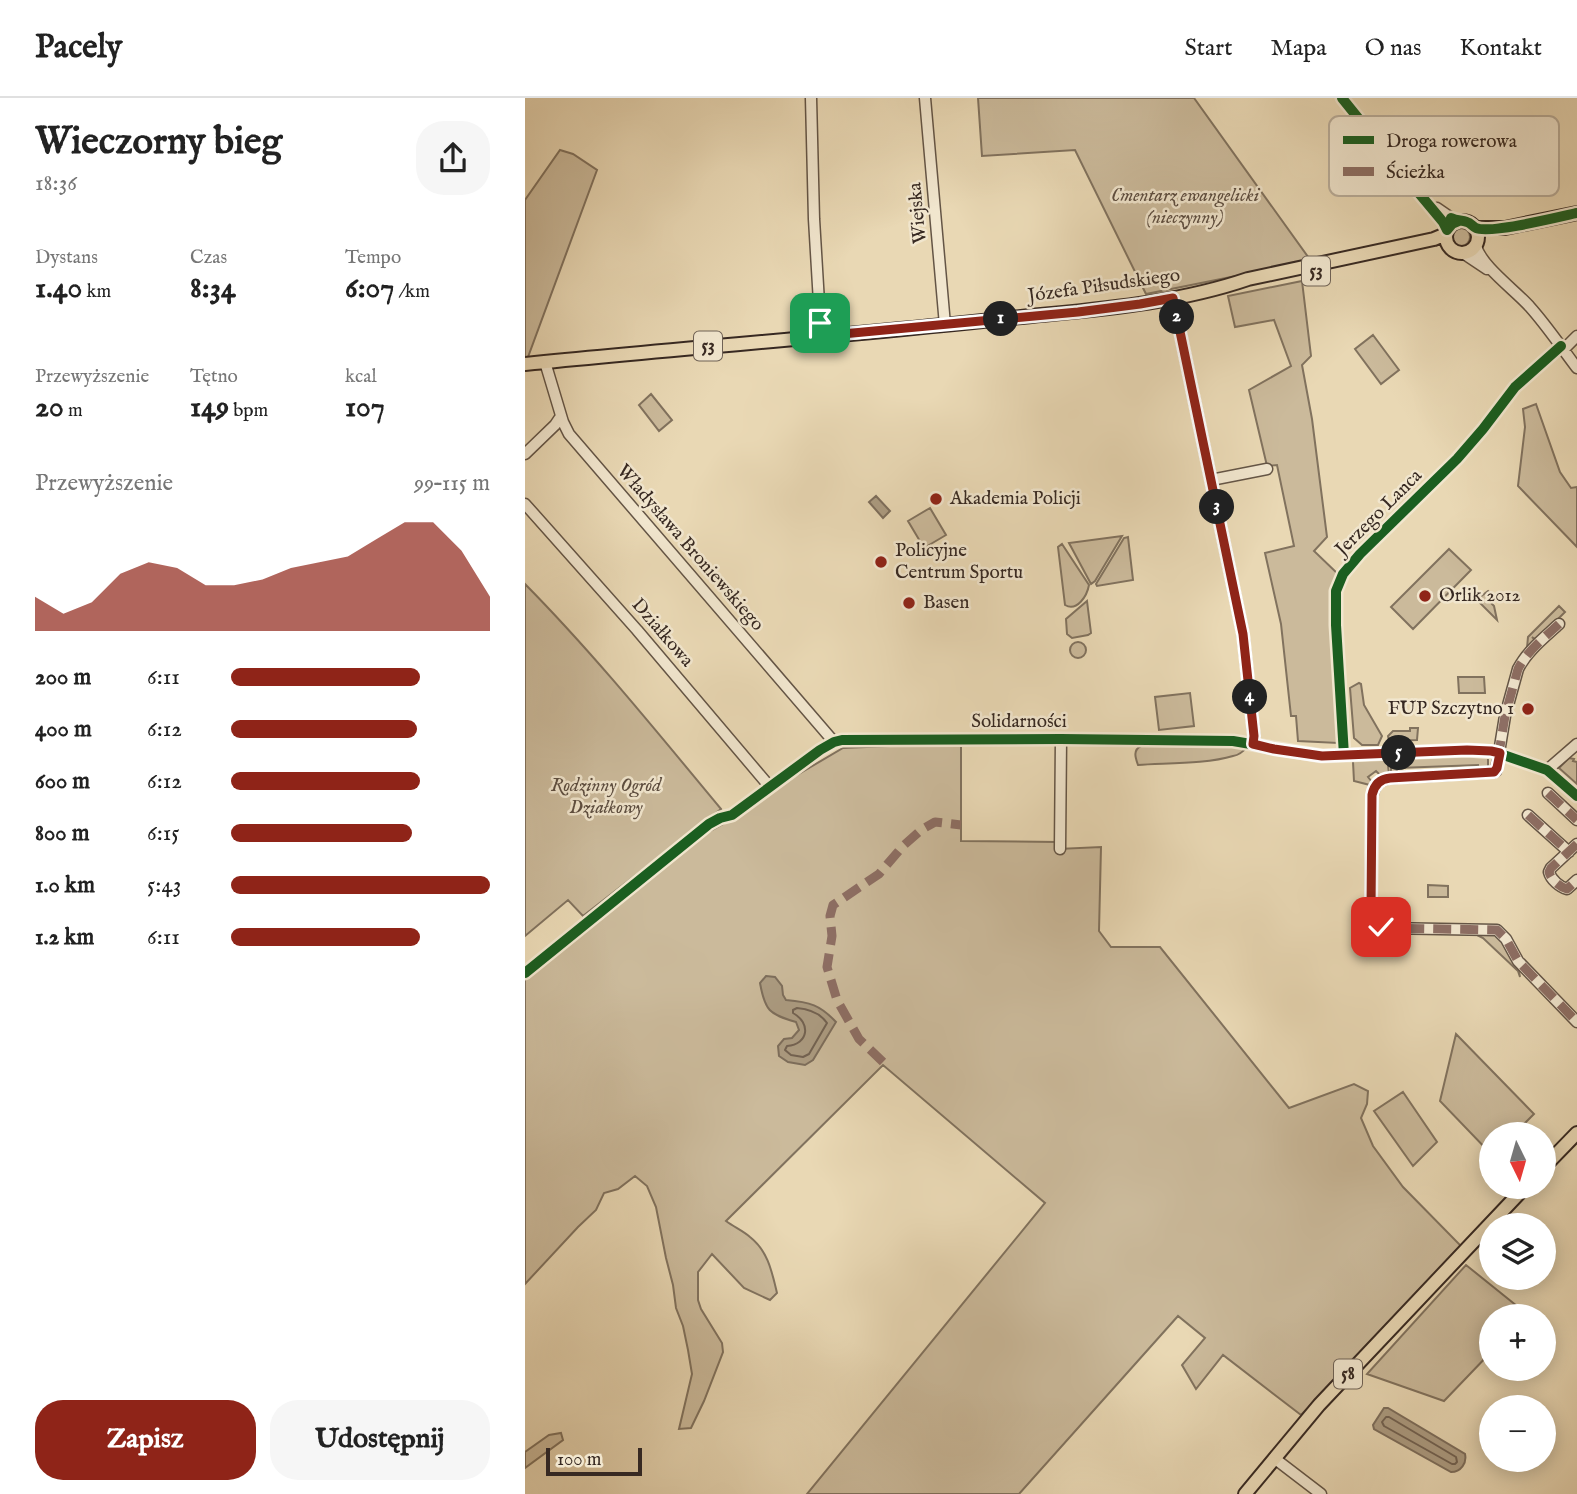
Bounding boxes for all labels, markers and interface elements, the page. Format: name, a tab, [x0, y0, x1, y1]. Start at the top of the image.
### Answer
text: Pacely	[35, 27, 122, 69]
text: Start	[1184, 33, 1232, 64]
text: Mapa	[1270, 33, 1327, 64]
text: O nas	[1365, 33, 1421, 64]
text: Kontakt	[1459, 33, 1542, 64]
legend	[1329, 116, 1559, 196]
text: Wieczorny bieg	[35, 119, 282, 167]
button: share	[416, 121, 490, 195]
text: Droga rowerowa	[1386, 130, 1518, 154]
text: Ścieżka	[1386, 160, 1446, 185]
text: 18:36	[35, 169, 77, 198]
street label: Wiejska	[903, 181, 933, 245]
park label: Cmentarz ewangelicki (nieczynny)	[1111, 184, 1261, 230]
text: Dystans	[35, 246, 98, 270]
text: Czas	[190, 246, 227, 270]
text: Tempo	[345, 246, 401, 270]
road number: 53	[1302, 256, 1330, 286]
street label: Józefa Piłsudskiego	[1024, 263, 1182, 309]
text: 1.40	[35, 270, 82, 308]
text: 8:34	[190, 270, 236, 308]
text: 6:07	[345, 270, 394, 308]
text: km	[82, 280, 111, 304]
text: /km	[394, 280, 430, 304]
pin	[790, 293, 850, 353]
pin: 2	[1159, 300, 1195, 334]
pin: 1	[983, 302, 1019, 336]
icon: arrive	[801, 304, 839, 342]
text: 2	[1172, 304, 1181, 328]
text: 1	[997, 306, 1004, 330]
road number: 53	[694, 332, 722, 360]
text: Przewyższenie	[35, 365, 149, 389]
text: Tętno	[190, 365, 238, 389]
text: kcal	[345, 365, 377, 389]
text: 20	[35, 389, 64, 427]
text: 149	[190, 389, 229, 427]
text: 107	[345, 389, 385, 427]
text: m	[64, 399, 83, 423]
text: bpm	[229, 399, 268, 423]
street label: Władysława Broniewskiego	[611, 460, 769, 636]
street label: Jerzego Lanca	[1329, 464, 1428, 563]
text: Przewyższenie	[35, 469, 173, 498]
text: 99–115 m	[414, 469, 490, 498]
place label: Akademia Policji	[949, 487, 1081, 511]
pin: 3	[1199, 490, 1235, 524]
marker: Akademia Policji	[928, 491, 944, 507]
text: 3	[1213, 494, 1220, 518]
place label: Policyjne Centrum Sportu	[895, 539, 1023, 585]
marker: Policyjne Centrum Sportu	[873, 554, 889, 570]
place label: Orlik 2012	[1439, 584, 1521, 608]
marker: Orlik 2012	[1417, 588, 1433, 604]
place label: Basen	[923, 591, 969, 615]
street label: Działkowa	[626, 594, 699, 673]
marker: Basen	[901, 595, 917, 611]
text: 200 m	[35, 663, 91, 692]
text: 6:11	[147, 663, 180, 692]
pin: 4	[1233, 680, 1267, 714]
text: 4	[1245, 684, 1254, 708]
place label: FUP Szczytno 1	[1388, 697, 1514, 721]
marker: FUP Szczytno 1	[1520, 701, 1536, 717]
street label: Solidarności	[971, 710, 1067, 734]
text: 400 m	[35, 715, 92, 744]
text: 6:12	[147, 715, 182, 744]
pin: 5	[1381, 736, 1417, 770]
text: 5	[1395, 740, 1402, 764]
text: 600 m	[35, 767, 90, 796]
text: 6:12	[147, 767, 182, 796]
park label: Rodzinny Ogród Działkowy	[551, 774, 662, 820]
text: 800 m	[35, 819, 89, 848]
text: 6:15	[147, 819, 180, 848]
text: 1.0 km	[35, 871, 95, 900]
text: 5:43	[147, 871, 181, 900]
pin	[1351, 897, 1411, 957]
icon: check	[1362, 908, 1400, 946]
text: 1.2 km	[35, 923, 94, 952]
text: 6:11	[147, 923, 180, 952]
north arrow	[1479, 1122, 1556, 1199]
map controls	[1479, 1122, 1556, 1472]
button: layers	[1479, 1213, 1556, 1290]
button: +	[1479, 1304, 1556, 1381]
road number: 58	[1334, 1359, 1362, 1388]
button: −	[1479, 1395, 1556, 1472]
button: Zapisz	[35, 1400, 256, 1480]
button: Udostępnij	[270, 1400, 490, 1480]
scale bar	[546, 1445, 642, 1477]
text: 100 m	[557, 1448, 601, 1472]

